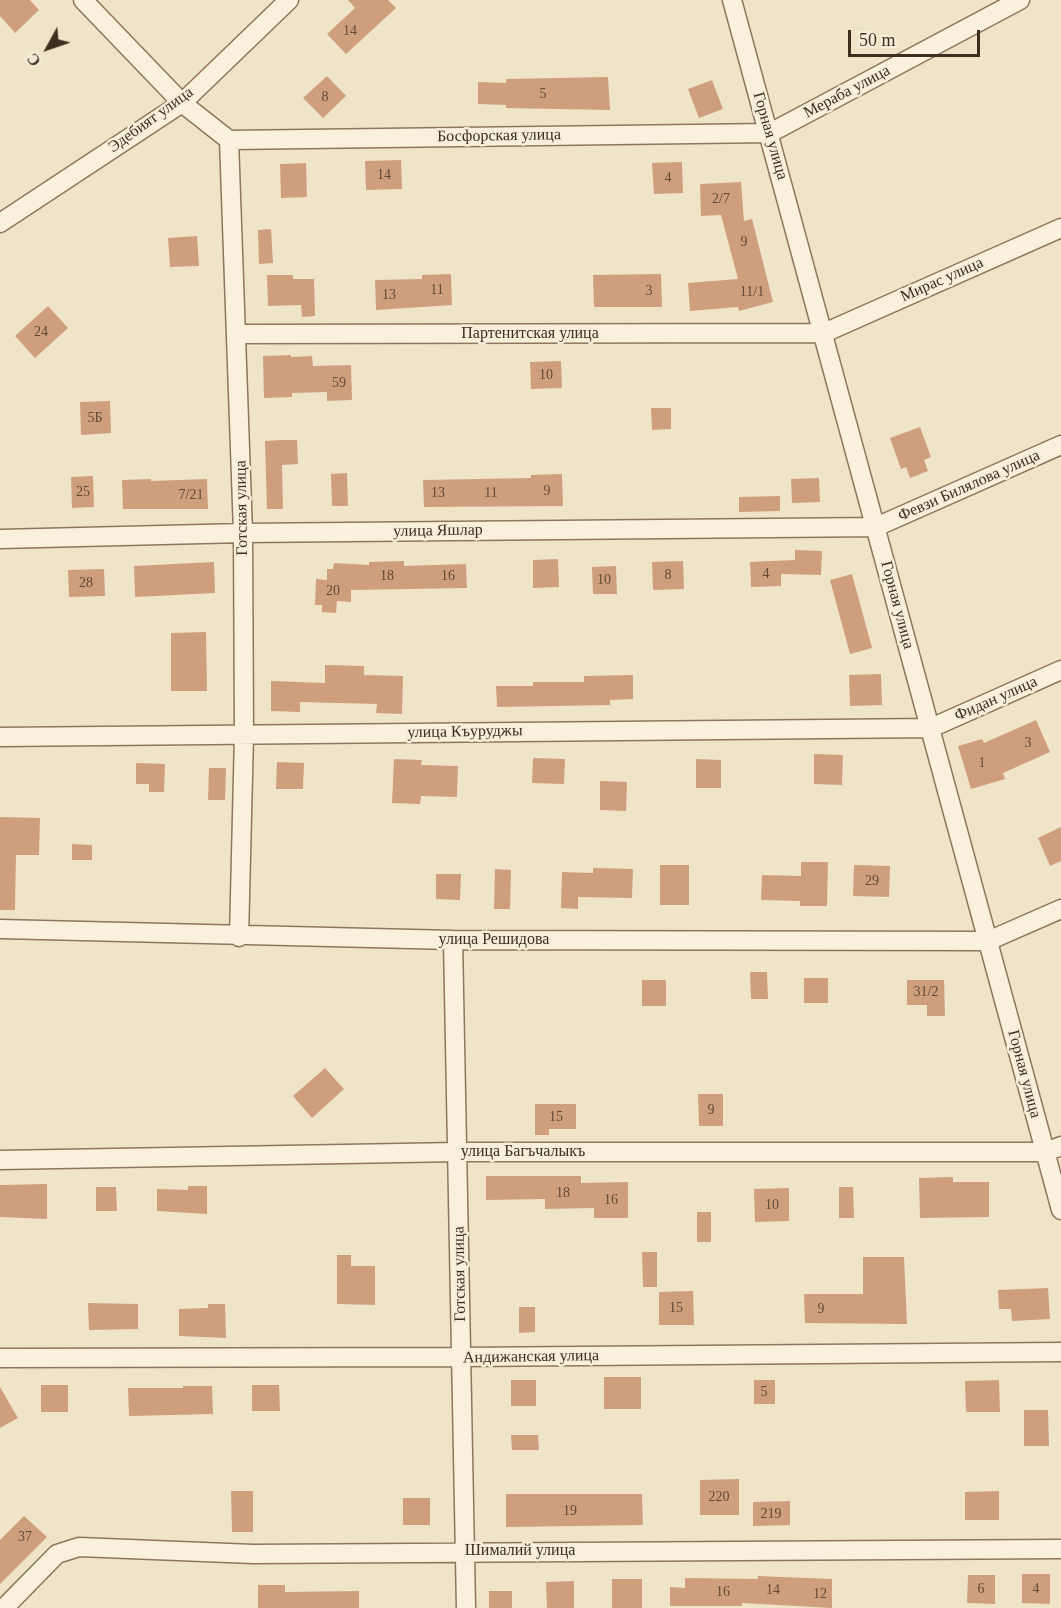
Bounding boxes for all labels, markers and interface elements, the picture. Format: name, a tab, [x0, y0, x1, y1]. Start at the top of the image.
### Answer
north arrow	[18, 18, 78, 78]
scale bar	[851, 18, 983, 56]
house number: 14	[343, 23, 357, 39]
text: 50 m	[859, 30, 896, 50]
text: С	[24, 50, 44, 70]
street label: Мераба улица	[801, 61, 893, 123]
street label: Эдебият улица	[105, 83, 197, 157]
house number: 5	[540, 86, 546, 102]
house number: 8	[322, 89, 328, 105]
street label: Горная улица	[748, 90, 792, 182]
street label: Босфорская улица	[437, 125, 561, 147]
house number: 14	[377, 167, 391, 183]
house number: 4	[664, 170, 672, 186]
house number: 2/7	[712, 191, 730, 207]
house number: 9	[740, 234, 748, 250]
street label: Мирас улица	[898, 253, 986, 307]
house number: 11	[430, 282, 444, 298]
house number: 3	[646, 283, 652, 299]
house number: 11/1	[740, 284, 764, 300]
house number: 13	[382, 287, 396, 303]
house number: 24	[34, 324, 48, 340]
street label: Партенитская улица	[461, 324, 599, 344]
house number: 10	[539, 367, 553, 383]
house number: 59	[332, 375, 346, 391]
house number: 5Б	[87, 410, 103, 426]
street label: Февзи Билялова улица	[895, 446, 1043, 526]
street label: Готская улица	[232, 460, 252, 556]
house number: 9	[544, 483, 550, 499]
house number: 25	[76, 484, 90, 500]
house number: 13	[431, 485, 445, 501]
house number: 11	[484, 485, 498, 501]
house number: 7/21	[179, 487, 203, 503]
street label: улица Яшлар	[393, 521, 483, 541]
street label: Горная улица	[876, 559, 918, 651]
house number: 4	[762, 566, 770, 582]
house number: 8	[664, 567, 672, 583]
house number: 18	[380, 568, 394, 584]
house number: 16	[441, 568, 455, 584]
house number: 10	[597, 572, 611, 588]
house number: 28	[79, 575, 93, 591]
house number: 20	[326, 583, 340, 599]
street label: Фидан улица	[952, 672, 1040, 726]
street label: улица Къуруджы	[407, 721, 523, 743]
house number: 3	[1024, 735, 1032, 751]
house number: 1	[978, 755, 986, 771]
house number: 29	[865, 873, 879, 889]
street label: улица Решидова	[439, 930, 549, 950]
house number: 31/2	[914, 984, 938, 1000]
street label: Горная улица	[1003, 1028, 1045, 1120]
house number: 9	[708, 1102, 714, 1118]
house number: 15	[549, 1109, 563, 1125]
street label: улица Багъчалыкъ	[461, 1142, 585, 1162]
house number: 18	[556, 1185, 570, 1201]
house number: 16	[604, 1192, 618, 1208]
house number: 10	[765, 1197, 779, 1213]
street label: Готская улица	[450, 1226, 470, 1322]
house number: 15	[669, 1300, 683, 1316]
house number: 9	[818, 1301, 825, 1317]
street label: Андижанская улица	[463, 1346, 599, 1368]
house number: 5	[760, 1384, 768, 1400]
house number: 220	[708, 1489, 730, 1505]
house number: 19	[563, 1503, 577, 1519]
house number: 219	[760, 1506, 782, 1522]
house number: 37	[18, 1529, 32, 1545]
street label: Шималий улица	[465, 1541, 575, 1561]
house number: 6	[978, 1581, 984, 1597]
house number: 4	[1032, 1581, 1040, 1597]
house number: 14	[766, 1582, 780, 1598]
house number: 16	[716, 1584, 730, 1600]
house number: 12	[813, 1586, 827, 1602]

